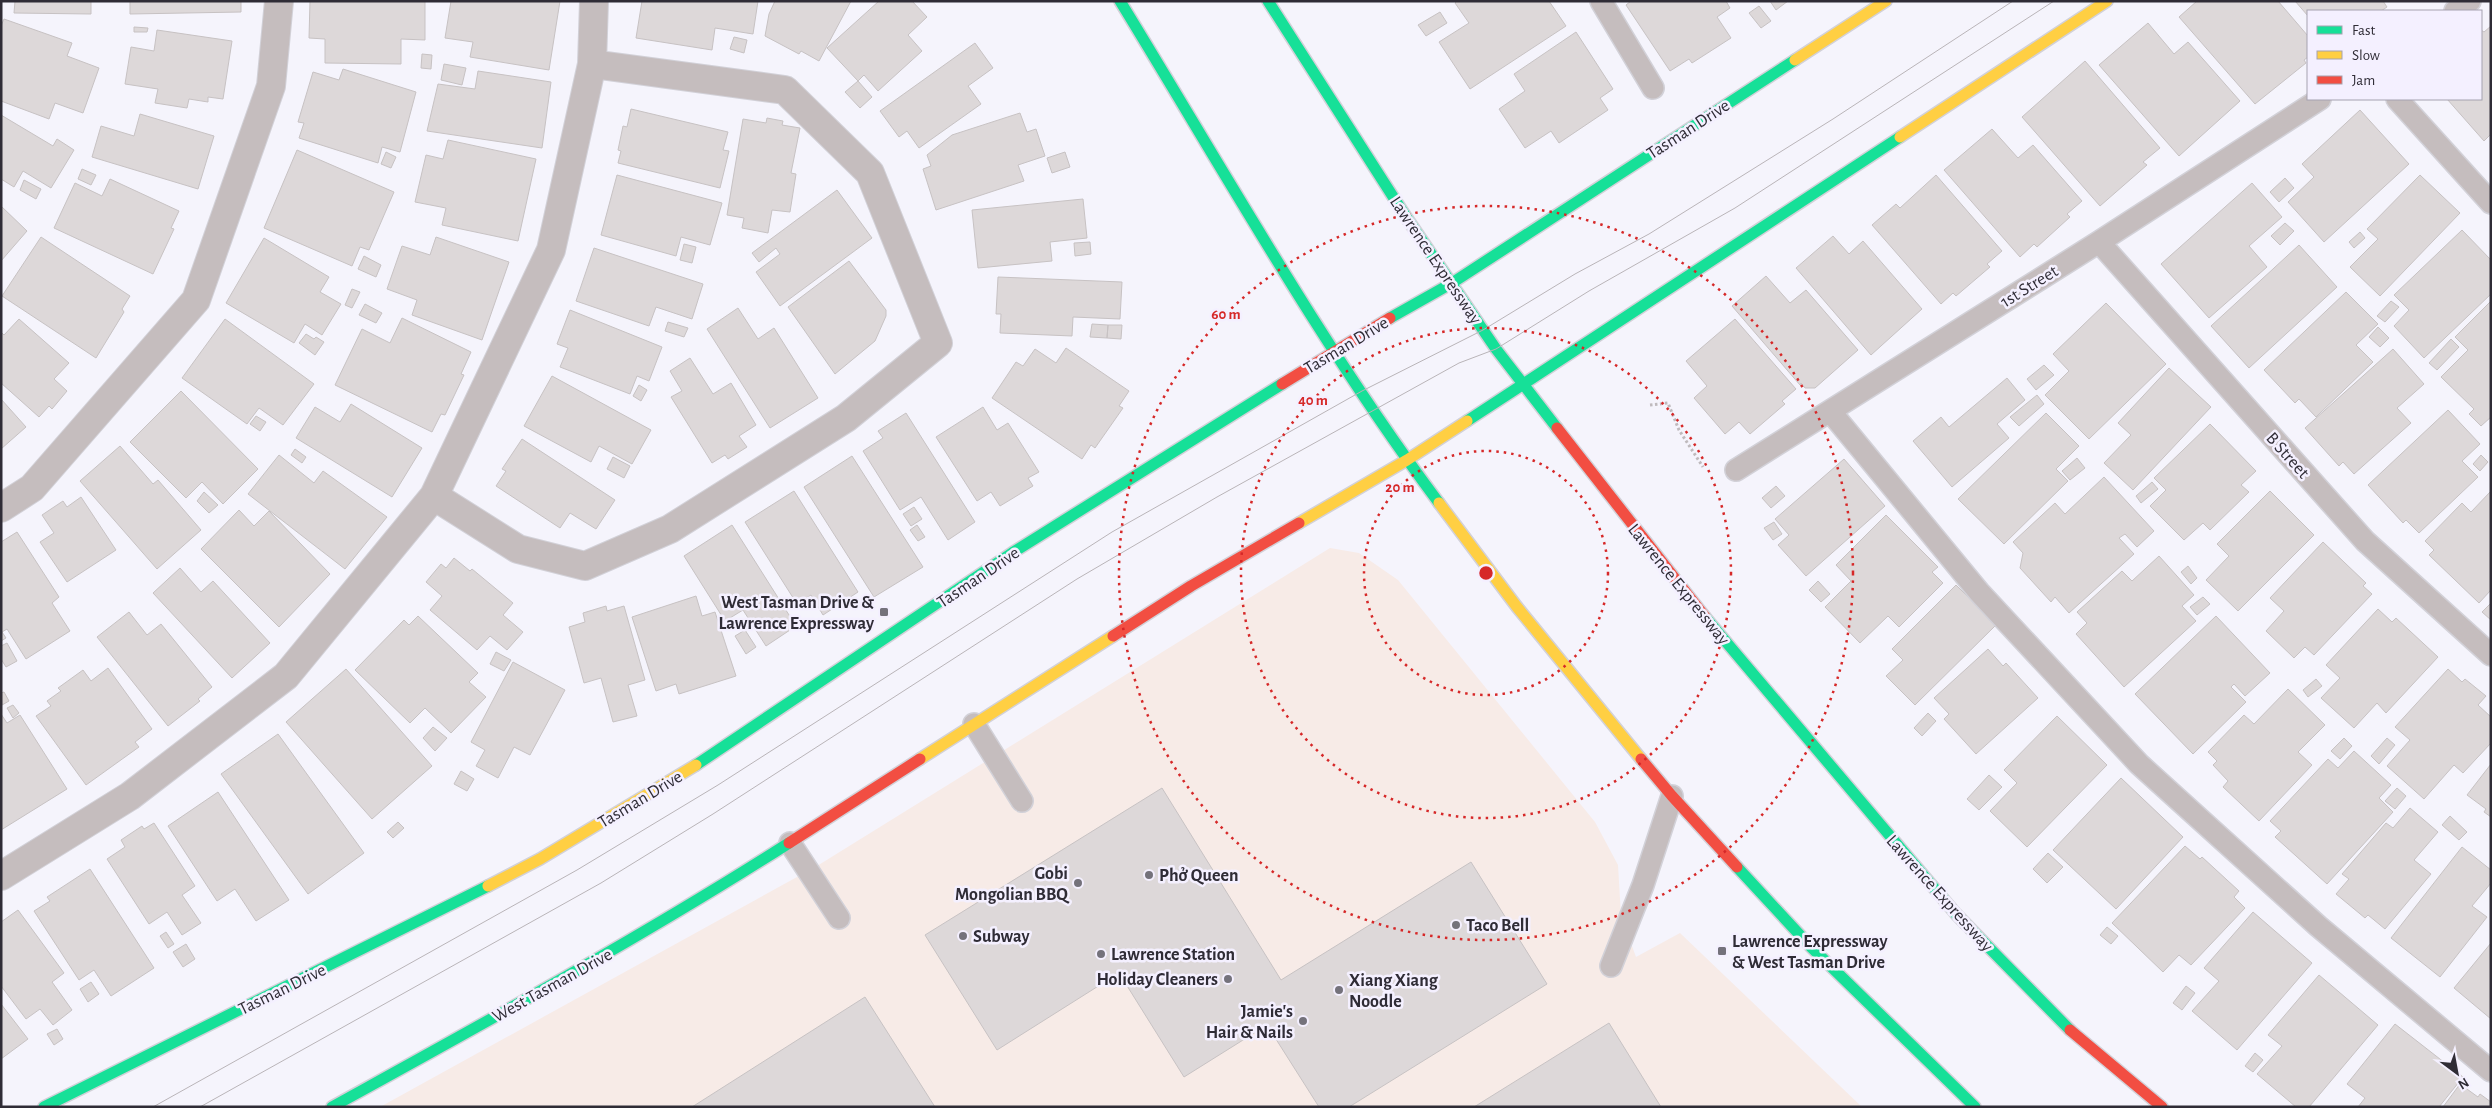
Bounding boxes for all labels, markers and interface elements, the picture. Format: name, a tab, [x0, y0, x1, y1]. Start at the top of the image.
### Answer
legend	[2307, 10, 2482, 100]
text: Fast	[2352, 23, 2376, 38]
text: Slow	[2352, 48, 2380, 63]
text: Jam	[2352, 73, 2375, 88]
street label: Tasman Drive	[1644, 96, 1733, 163]
street label: Lawrence Expressway	[1386, 193, 1485, 328]
street label: 1st Street	[1998, 262, 2062, 311]
text: 60 m	[1211, 307, 1241, 322]
street label: Tasman Drive	[1301, 314, 1392, 378]
text: 40 m	[1298, 393, 1328, 408]
street label: B Street	[2262, 429, 2313, 482]
text: 20 m	[1385, 480, 1415, 495]
street label: Lawrence Expressway	[1624, 521, 1733, 649]
street label: Tasman Drive	[934, 544, 1023, 612]
centre of rings	[1477, 564, 1495, 582]
place label: West Tasman Drive & Lawrence Expressway	[719, 594, 875, 633]
marker: West Tasman Drive & Lawrence Expressway	[878, 606, 890, 618]
street label: Tasman Drive	[595, 768, 686, 832]
street label: Lawrence Expressway	[1882, 832, 1996, 956]
place label: Gobi Mongolian BBQ	[955, 865, 1070, 904]
place label: Phở Queen	[1159, 867, 1238, 885]
marker: Phở Queen	[1143, 869, 1155, 881]
marker: Gobi Mongolian BBQ	[1072, 877, 1084, 889]
place label: Taco Bell	[1466, 917, 1529, 935]
marker: Taco Bell	[1450, 919, 1462, 931]
place label: Subway	[973, 928, 1030, 946]
marker: Subway	[957, 930, 969, 942]
place label: Lawrence Expressway & West Tasman Drive	[1732, 933, 1888, 972]
marker: Lawrence Expressway & West Tasman Drive	[1716, 945, 1728, 957]
street label: West Tasman Drive	[490, 946, 615, 1026]
place label: Lawrence Station	[1111, 946, 1235, 964]
marker: Lawrence Station	[1095, 948, 1107, 960]
street label: Tasman Drive	[236, 961, 329, 1019]
place label: Holiday Cleaners	[1096, 971, 1218, 989]
place label: Xiang Xiang Noodle	[1349, 972, 1439, 1011]
marker: Holiday Cleaners	[1222, 973, 1234, 985]
marker: Xiang Xiang Noodle	[1333, 984, 1345, 996]
place label: Jamie's Hair & Nails	[1206, 1003, 1293, 1042]
marker: Jamie's Hair & Nails	[1297, 1015, 1309, 1027]
north arrow	[2432, 1048, 2482, 1098]
text: N	[2456, 1075, 2471, 1092]

